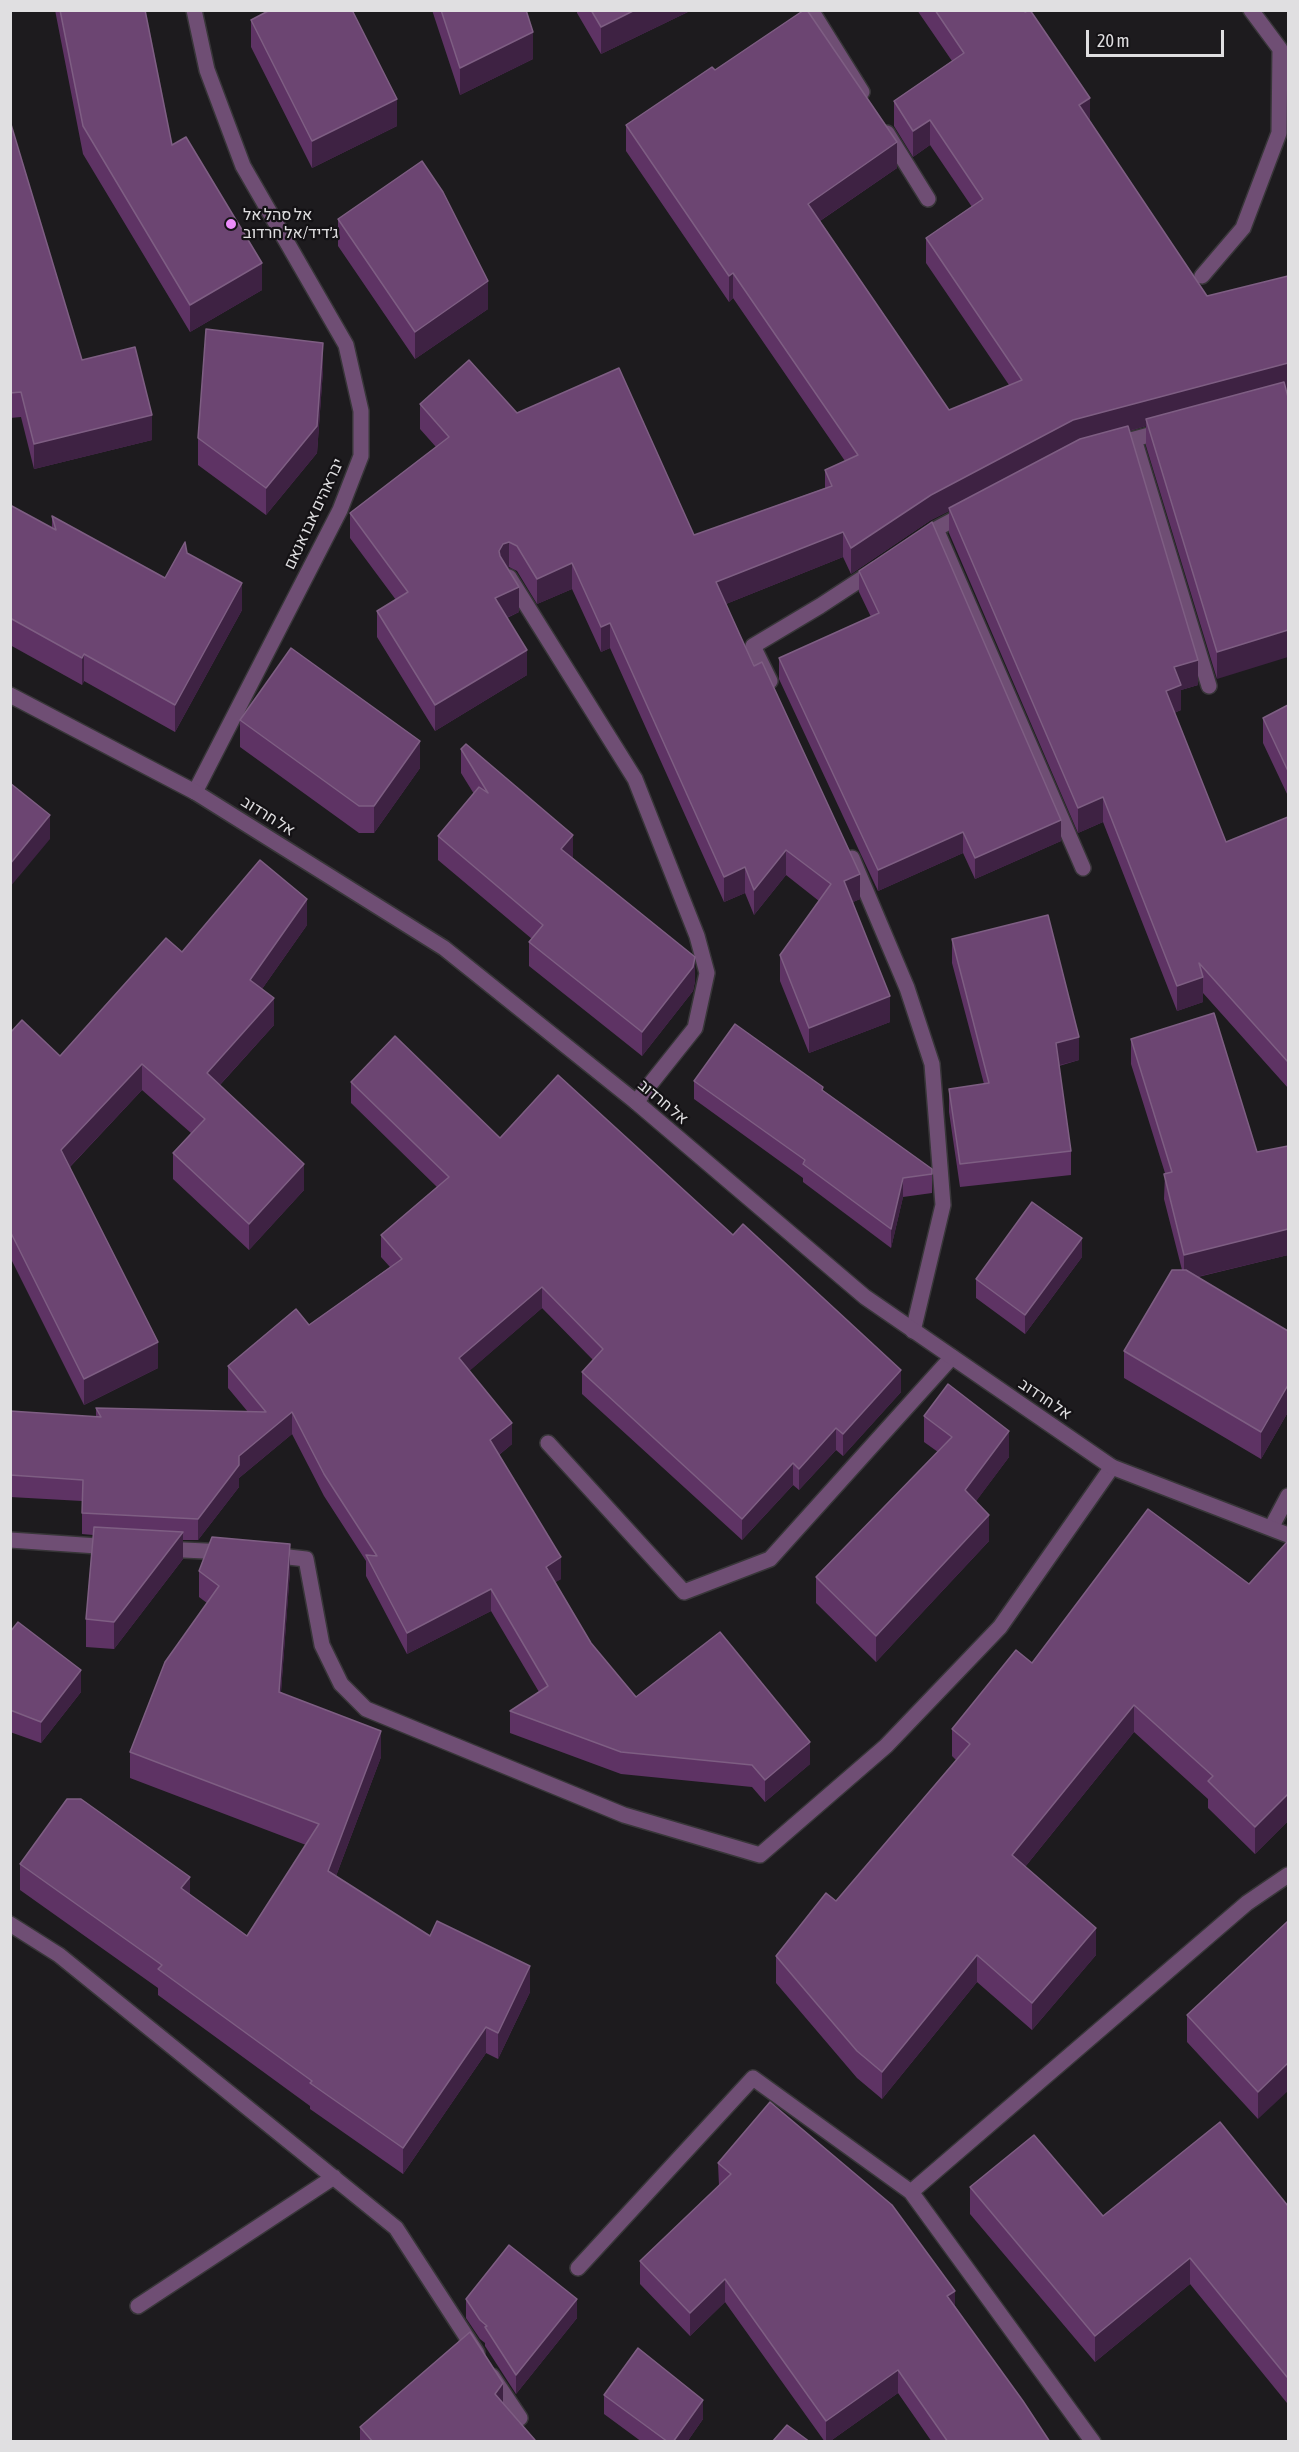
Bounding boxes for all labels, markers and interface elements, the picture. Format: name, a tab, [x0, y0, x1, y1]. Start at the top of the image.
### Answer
scale bar	[1089, 18, 1227, 56]
text: 20 m	[1097, 30, 1129, 51]
place label: אל סהל אל ג׳דיד/אל חרדוב	[243, 205, 338, 243]
marker: אל סהל אל ג׳דיד/אל חרדוב	[224, 217, 238, 231]
street label: יבראהים אבו אנאם	[280, 456, 348, 572]
street label: אל חרדוב	[238, 792, 298, 840]
street label: אל חרדוב	[634, 1075, 692, 1129]
street label: אל חרדוב	[1015, 1374, 1075, 1424]

